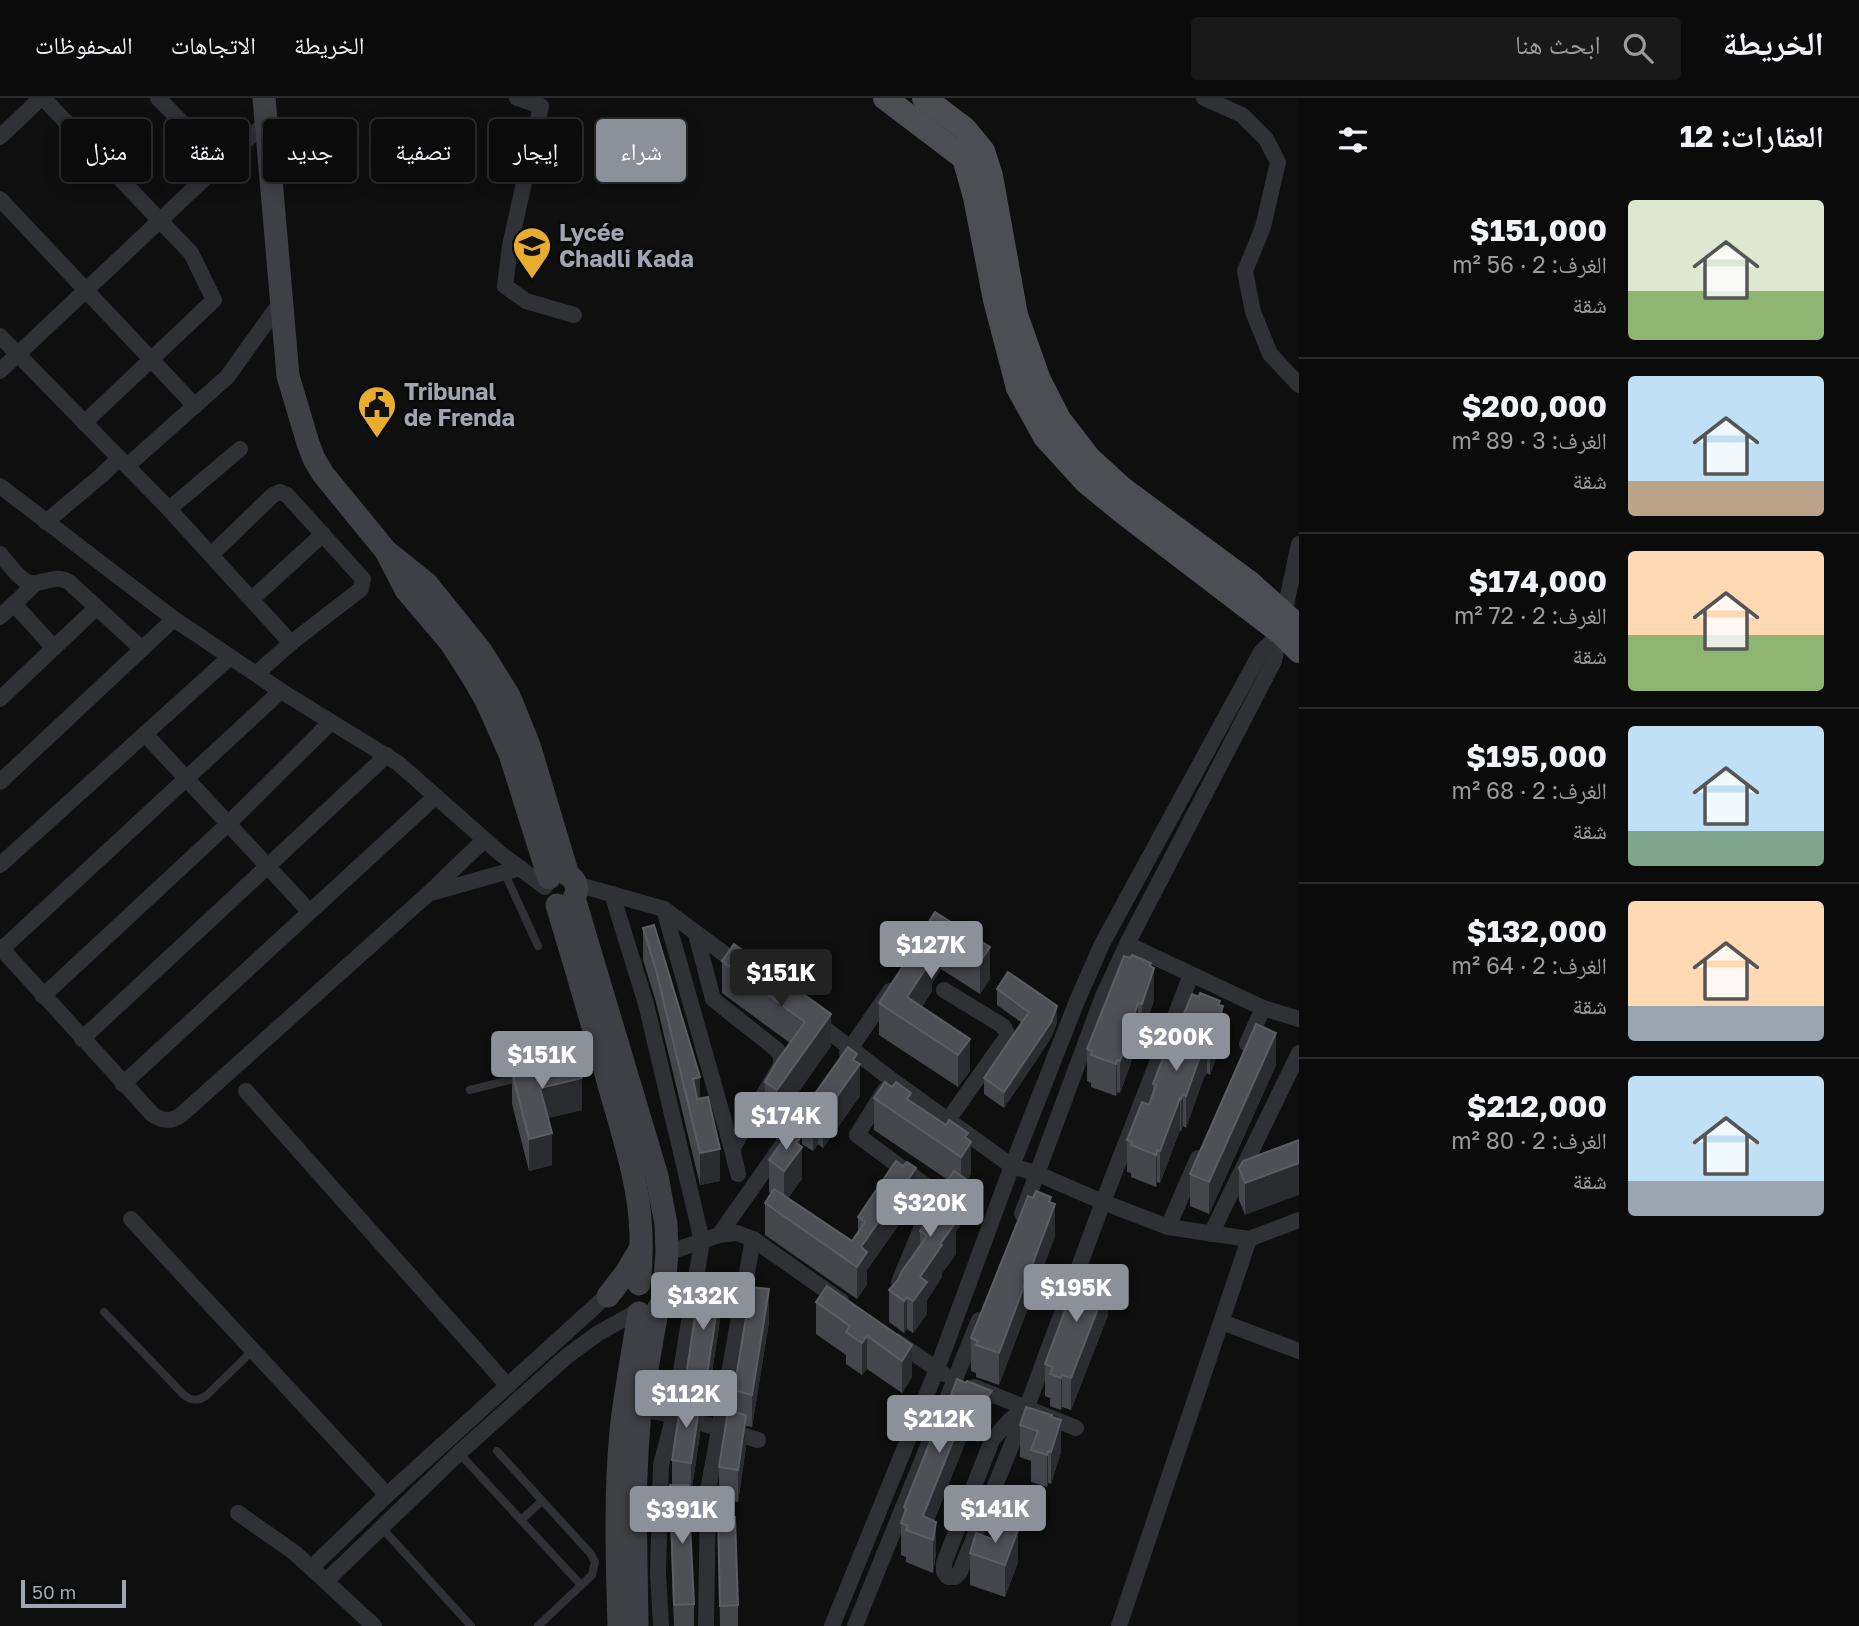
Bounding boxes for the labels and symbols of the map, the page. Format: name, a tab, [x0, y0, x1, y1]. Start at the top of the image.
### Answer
place label: Lycée Chadli Kada	[559, 218, 694, 272]
school or university icon: Lycée Chadli Kada	[511, 225, 553, 280]
place label: Tribunal de Frenda	[404, 377, 515, 431]
public building icon: Tribunal de Frenda	[356, 384, 398, 439]
pin: $127K	[882, 922, 980, 981]
pin: $151K	[732, 950, 830, 1009]
pin: $200K	[1127, 1014, 1225, 1073]
pin: $151K	[493, 1032, 591, 1091]
pin: $174K	[737, 1093, 835, 1152]
pin: $320K	[881, 1180, 979, 1239]
pin: $195K	[1027, 1264, 1125, 1324]
pin: $132K	[654, 1272, 752, 1332]
pin: $112K	[637, 1370, 735, 1430]
pin: $212K	[890, 1396, 988, 1455]
pin: $391K	[633, 1486, 731, 1546]
pin: $141K	[946, 1486, 1044, 1545]
scale bar	[21, 1577, 126, 1609]

